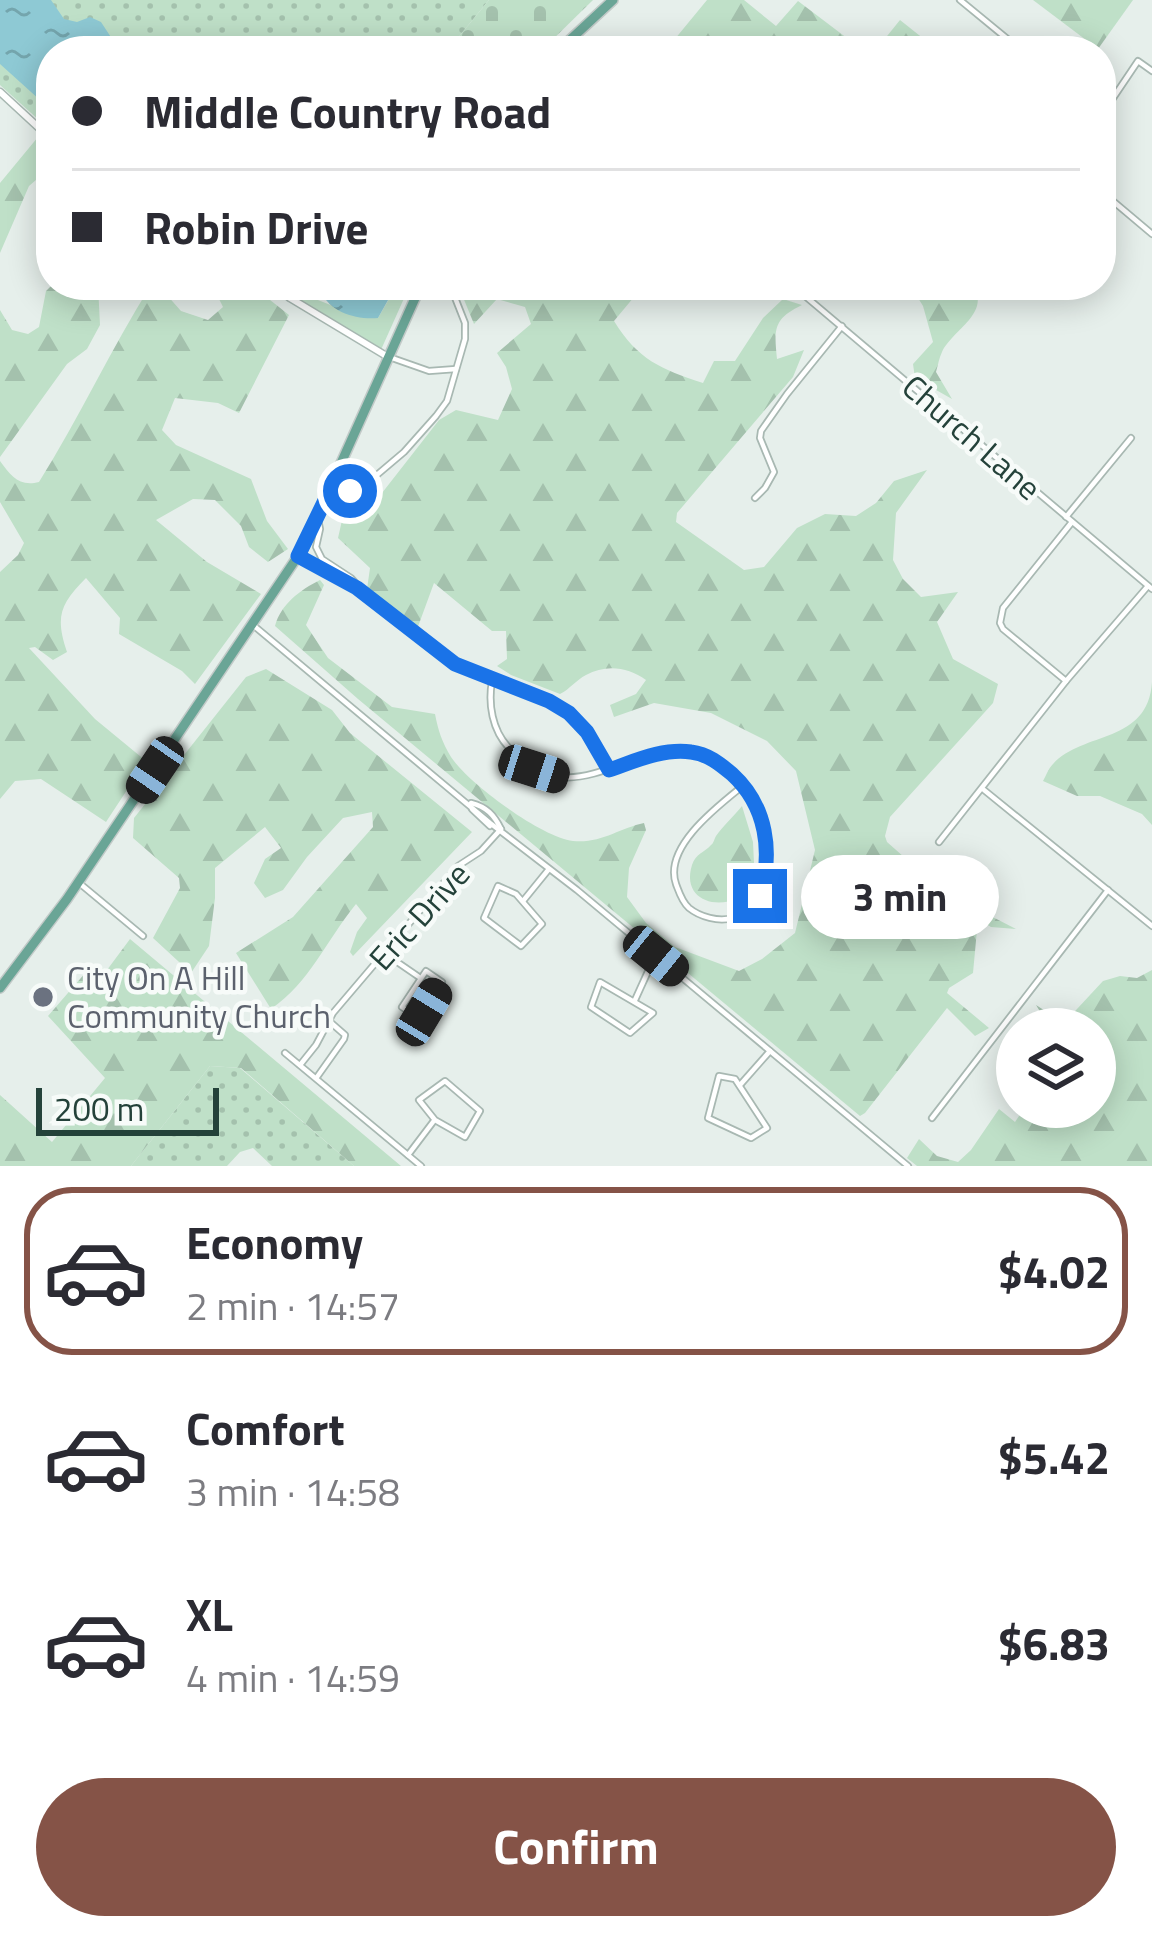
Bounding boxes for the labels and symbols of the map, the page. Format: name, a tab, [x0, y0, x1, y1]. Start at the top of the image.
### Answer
street label: Church Lane	[891, 362, 1053, 512]
route start	[323, 464, 377, 518]
car	[120, 730, 190, 810]
car	[494, 741, 574, 797]
street label: Eric Drive	[357, 851, 481, 981]
callout: 3 min	[802, 854, 1000, 938]
route end	[733, 869, 787, 923]
car	[617, 919, 695, 993]
place label: City On A Hill Community Church	[67, 953, 331, 1041]
car	[390, 972, 458, 1052]
marker: City On A Hill Community Church	[30, 984, 56, 1010]
scale bar	[36, 1082, 219, 1135]

